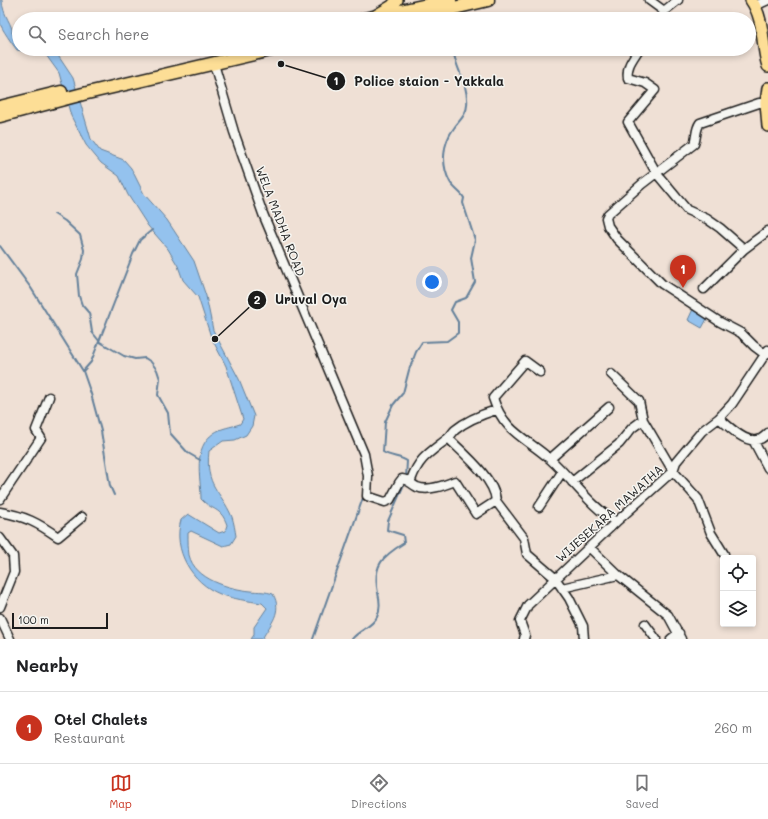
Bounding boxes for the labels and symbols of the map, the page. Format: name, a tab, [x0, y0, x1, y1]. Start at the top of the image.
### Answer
callout: Police staion - Yakkala	[326, 69, 512, 94]
text: 1	[333, 72, 339, 88]
text: Police staion - Yakkala	[354, 72, 504, 89]
street label: WELA MADHA ROAD	[253, 164, 309, 278]
pin: 1	[670, 255, 696, 288]
your location	[422, 272, 442, 292]
callout: Uruval Oya	[247, 287, 355, 312]
text: Uruval Oya	[275, 290, 347, 308]
text: 2	[254, 291, 261, 307]
street label: WIJESEKARA MAWATHA	[552, 461, 666, 565]
scale bar	[12, 611, 108, 630]

